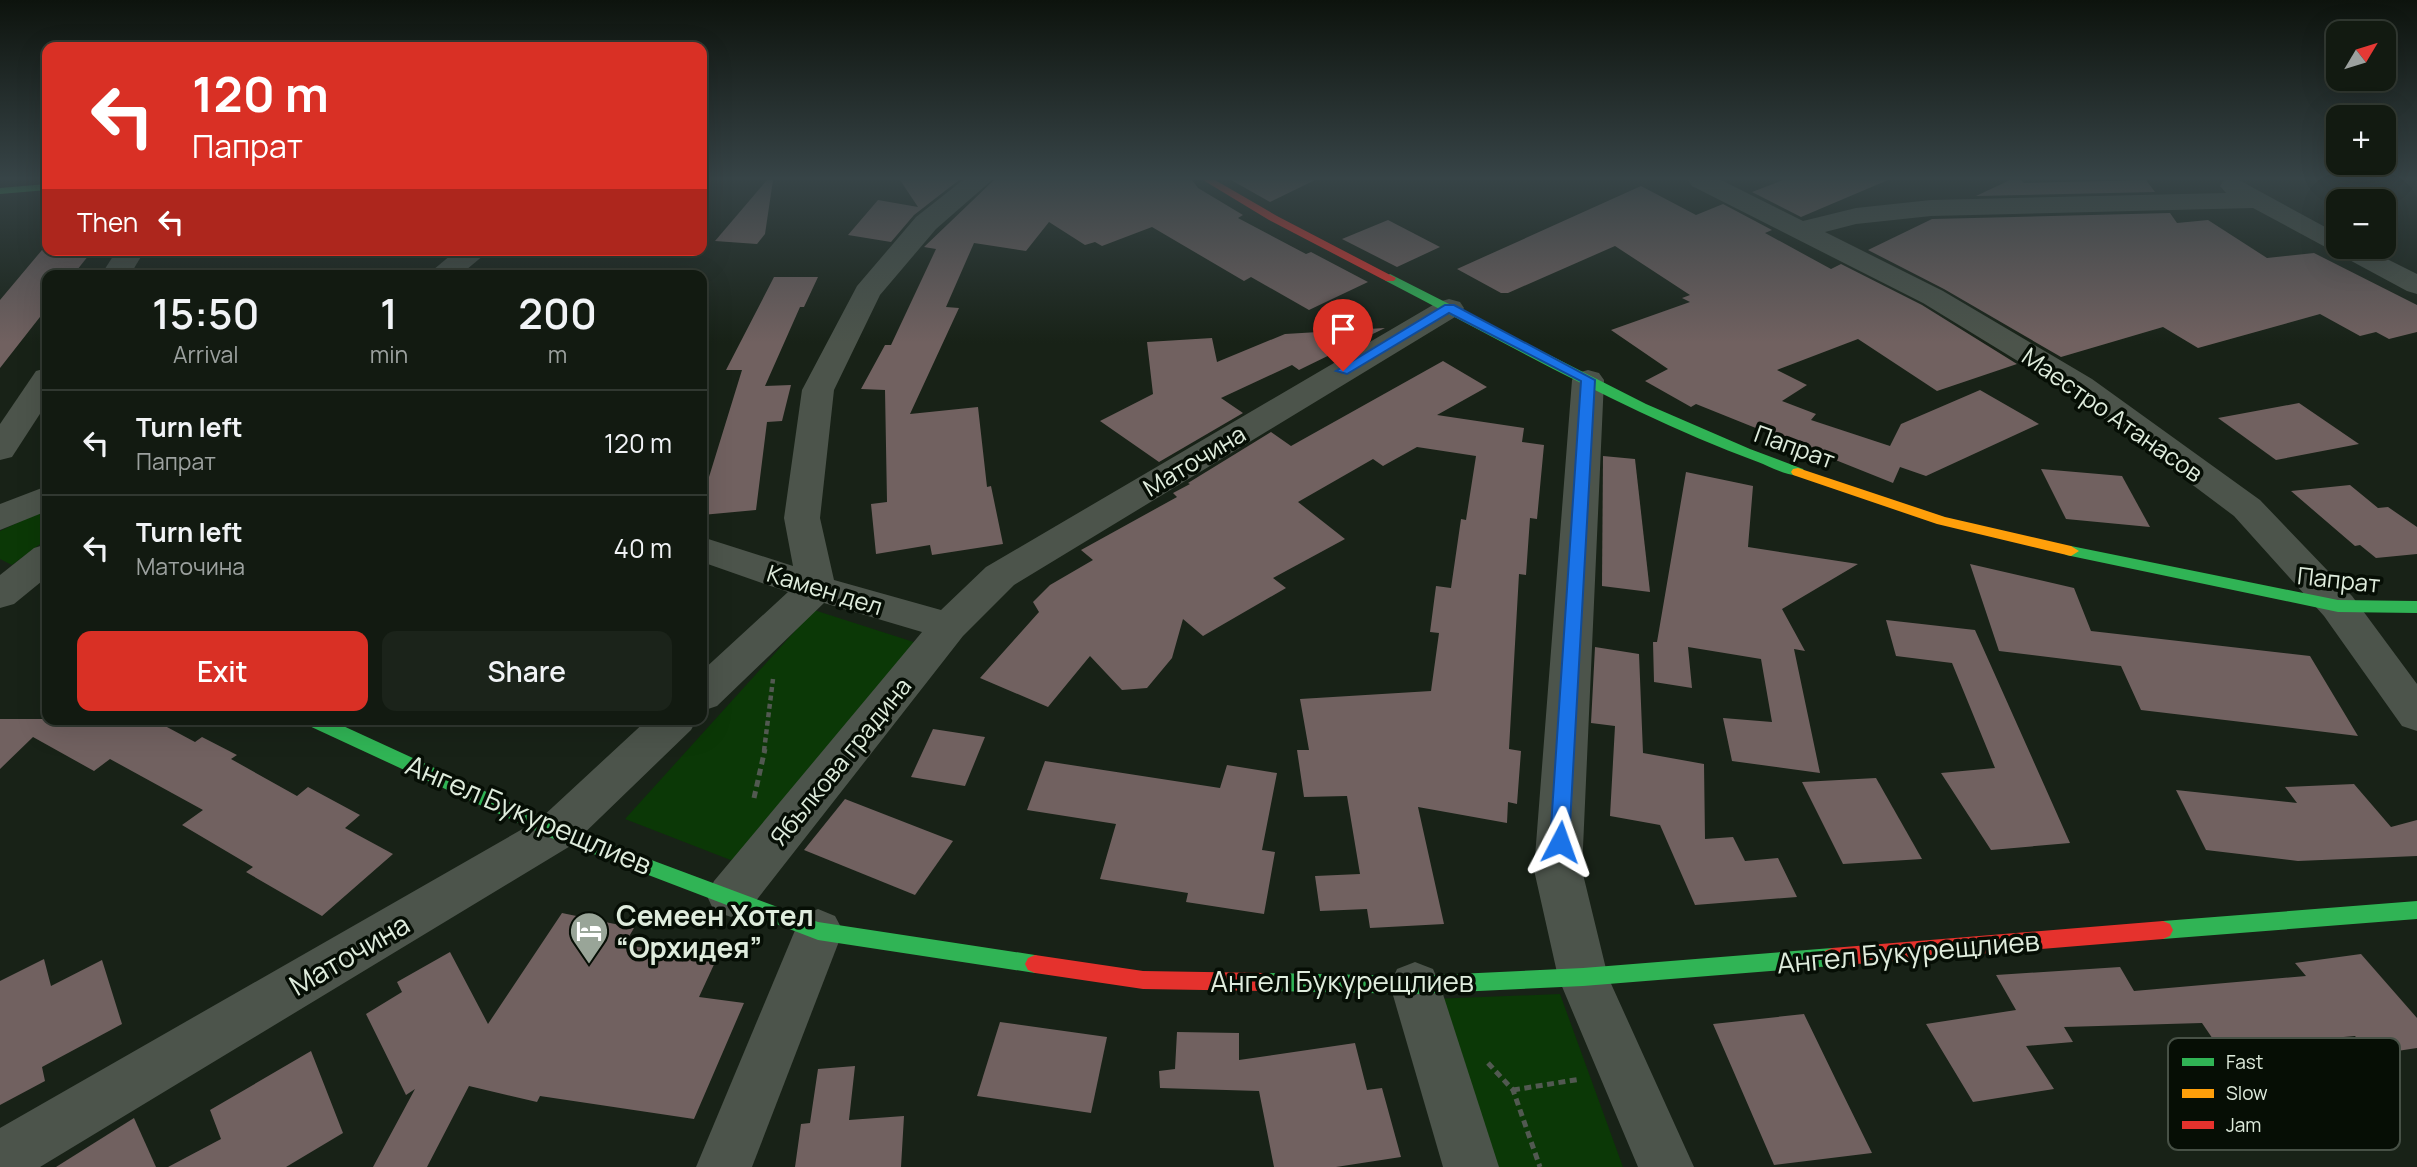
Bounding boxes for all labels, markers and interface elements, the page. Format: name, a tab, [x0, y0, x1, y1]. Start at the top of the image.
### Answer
north arrow	[2326, 21, 2396, 91]
map controls	[2326, 21, 2396, 259]
text: 120 m	[192, 60, 329, 127]
icon: left	[77, 70, 168, 161]
button: +	[2326, 105, 2396, 175]
text: Папрат	[192, 124, 303, 168]
button: −	[2326, 189, 2396, 259]
icon: left	[152, 203, 190, 241]
text: Then	[77, 204, 138, 240]
text: 15:50	[152, 284, 260, 342]
text: 1	[380, 284, 398, 342]
text: 200	[518, 284, 597, 342]
pin	[1313, 299, 1373, 371]
icon: arrive	[1324, 310, 1362, 348]
text: Arrival	[173, 338, 239, 370]
text: min	[370, 338, 408, 370]
text: m	[548, 338, 567, 370]
street label: Маестро Атанасов	[2016, 339, 2210, 489]
text: Turn left	[136, 409, 243, 445]
street label: Папрат	[1750, 416, 1840, 476]
street label: Маточина	[1137, 417, 1251, 503]
icon: left	[77, 424, 115, 462]
text: 120 m	[604, 425, 672, 461]
text: Папрат	[136, 445, 216, 477]
text: Turn left	[136, 514, 243, 550]
icon: left	[77, 529, 115, 567]
text: 40 m	[614, 530, 672, 566]
text: Маточина	[136, 550, 245, 582]
street label: Камен дел	[763, 556, 887, 622]
street label: Папрат	[2296, 558, 2382, 600]
button: Exit	[77, 631, 368, 711]
button: Share	[382, 631, 672, 711]
street label: Ябълкова градина	[762, 670, 918, 852]
street label: Ангел Букурещлиев	[400, 745, 658, 883]
position arrow	[1523, 805, 1597, 879]
place label: Семеен Хотел “Орхидея”	[616, 896, 814, 966]
street label: Маточина	[282, 904, 416, 1004]
hotel icon: Семеен Хотел “Орхидея”	[568, 910, 610, 965]
street label: Ангел Букурещлиев	[1775, 921, 2041, 981]
street label: Ангел Букурещлиев	[1210, 962, 1474, 1000]
legend	[2168, 1038, 2400, 1150]
text: Fast	[2226, 1049, 2263, 1075]
text: Slow	[2226, 1080, 2268, 1106]
text: Jam	[2226, 1112, 2261, 1138]

